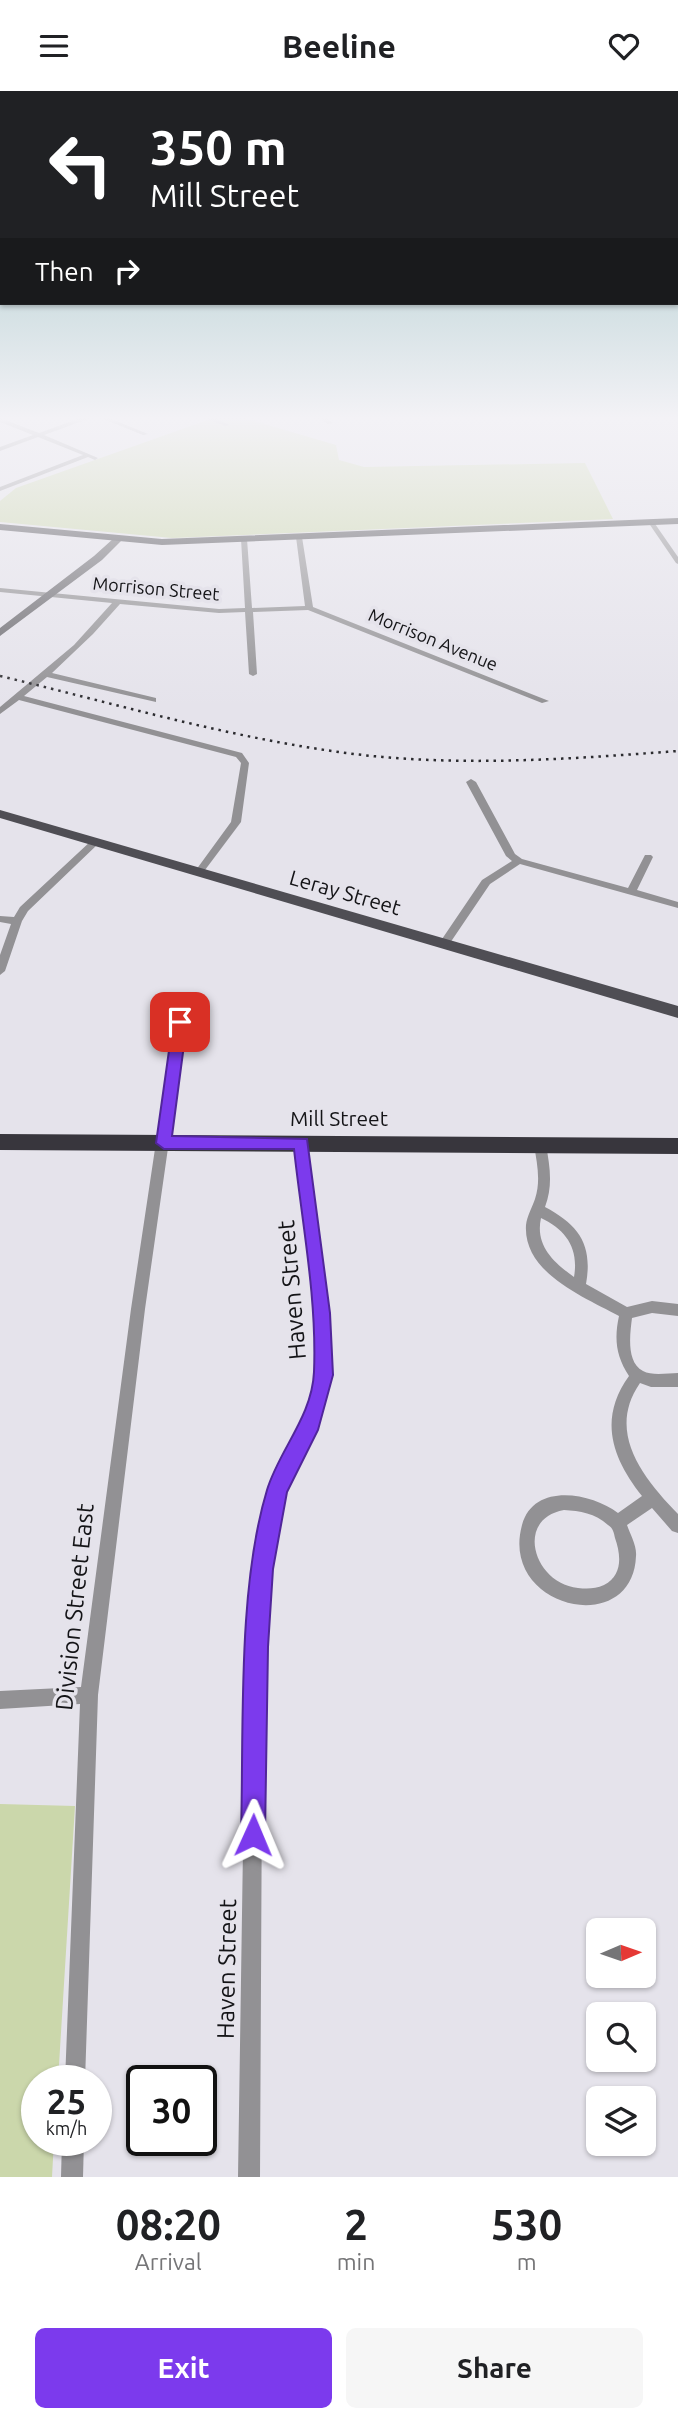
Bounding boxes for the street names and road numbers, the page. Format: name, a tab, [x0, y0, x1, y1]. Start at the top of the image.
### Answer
street label: Morrison Street	[92, 572, 220, 604]
street label: Morrison Avenue	[366, 604, 501, 674]
street label: Leray Street	[287, 865, 404, 919]
street label: Mill Street	[290, 1106, 388, 1130]
street label: Haven Street	[272, 1218, 311, 1361]
street label: Division Street East	[50, 1502, 99, 1712]
street label: Haven Street	[212, 1898, 241, 2039]

